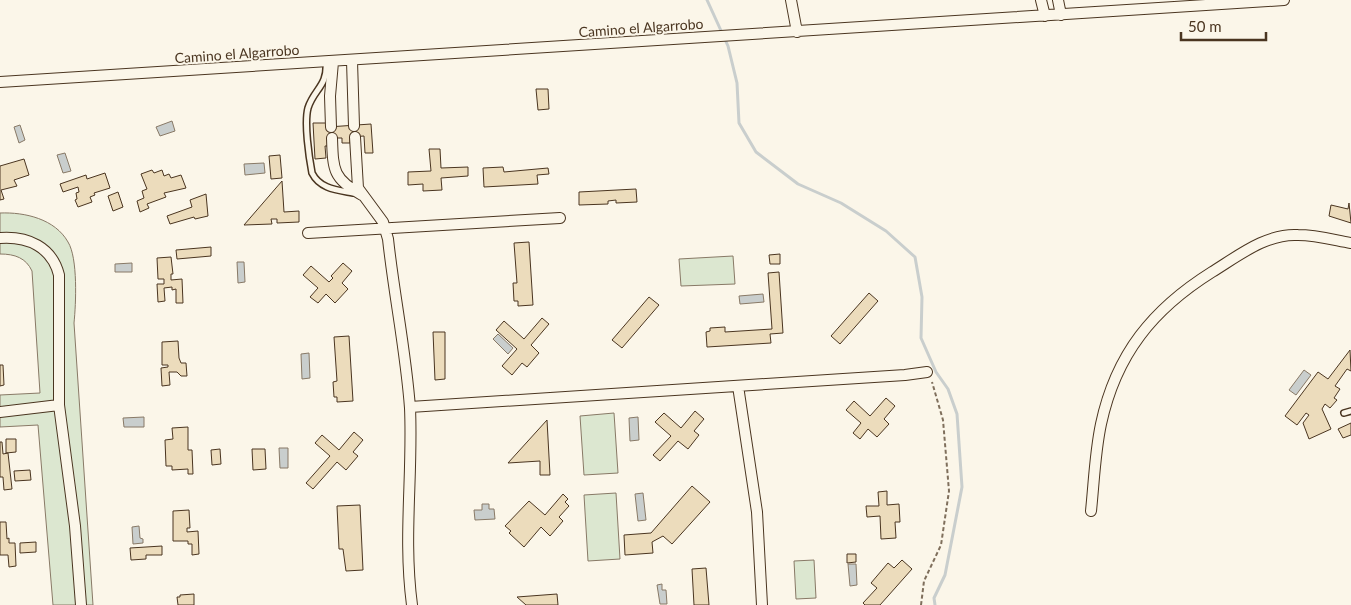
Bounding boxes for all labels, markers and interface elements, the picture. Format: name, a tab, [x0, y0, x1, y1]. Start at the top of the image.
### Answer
scale bar	[1181, 10, 1266, 42]
street label: Camino el Algarrobo	[578, 15, 704, 40]
text: 50 m	[1188, 17, 1222, 35]
street label: Camino el Algarrobo	[174, 41, 300, 66]

